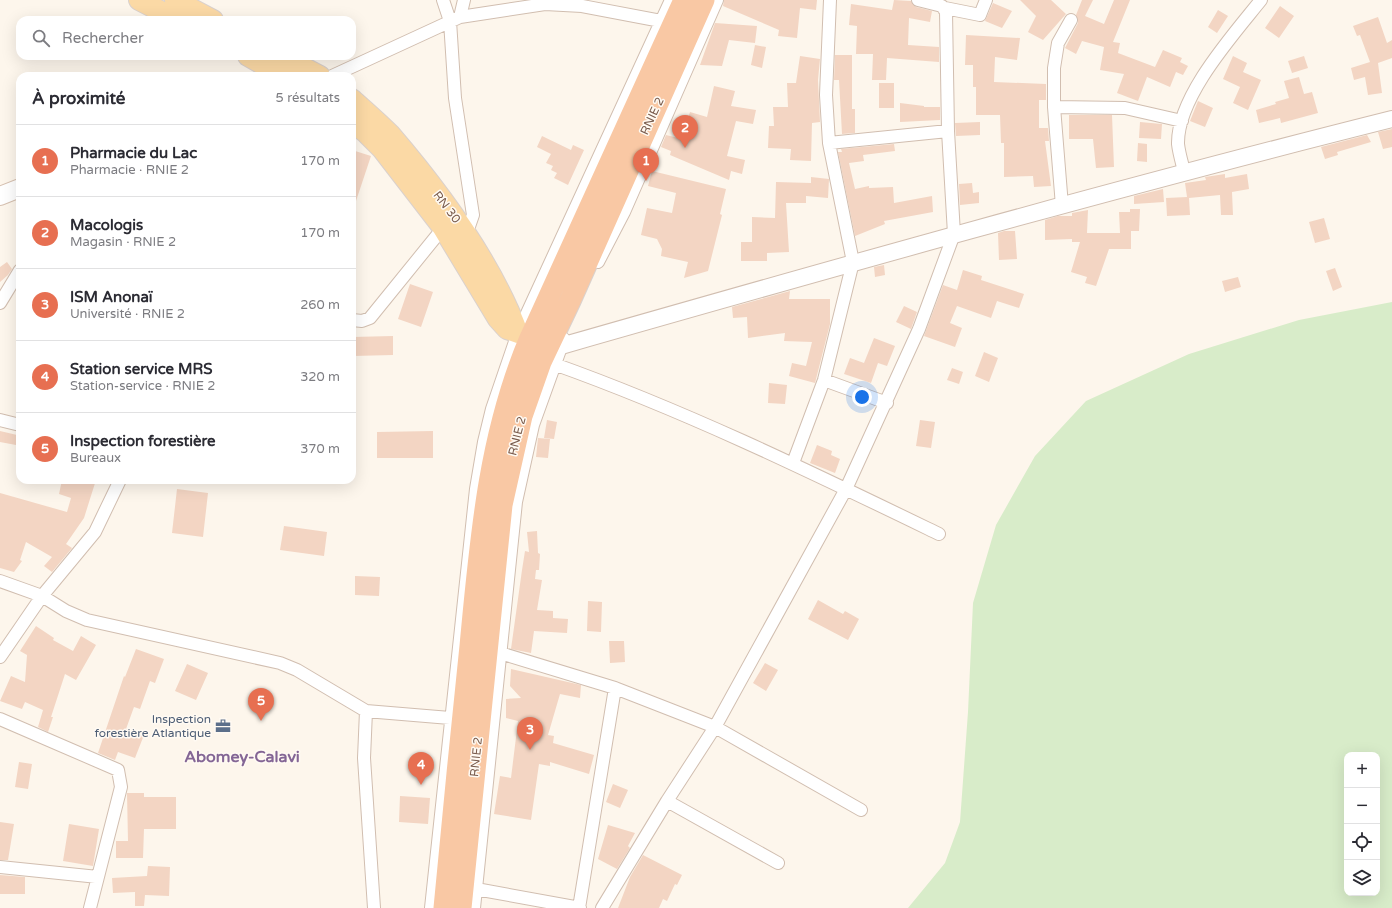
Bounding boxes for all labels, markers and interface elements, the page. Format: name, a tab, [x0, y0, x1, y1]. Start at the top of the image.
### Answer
search box	[16, 16, 356, 60]
icon: search	[30, 27, 52, 49]
text: Rechercher	[62, 29, 144, 47]
text: À proximité	[32, 88, 125, 109]
text: 5 résultats	[276, 90, 340, 106]
street label: RNIE 2	[637, 95, 667, 137]
pin: 2	[672, 115, 698, 148]
text: Pharmacie du Lac	[70, 144, 197, 162]
pin: 1	[633, 148, 659, 181]
text: 1	[41, 153, 49, 169]
text: 170 m	[300, 153, 340, 169]
text: Pharmacie · RNIE 2	[70, 162, 189, 178]
street label: RN 30	[430, 188, 464, 226]
text: Macologis	[70, 216, 143, 234]
text: 2	[41, 225, 49, 241]
text: 170 m	[300, 225, 340, 241]
text: Magasin · RNIE 2	[70, 234, 176, 250]
text: ISM Anonaï	[70, 288, 153, 306]
text: 3	[41, 297, 49, 313]
text: 260 m	[300, 297, 340, 313]
text: Université · RNIE 2	[70, 306, 185, 322]
text: Station service MRS	[70, 360, 212, 378]
text: 4	[41, 369, 49, 385]
text: 320 m	[300, 369, 340, 385]
text: Station-service · RNIE 2	[70, 378, 215, 394]
your location	[852, 387, 872, 407]
street label: RNIE 2	[505, 415, 529, 457]
text: Inspection forestière	[70, 432, 216, 450]
text: 5	[41, 441, 49, 457]
text: 370 m	[300, 441, 340, 457]
text: Bureaux	[70, 450, 121, 466]
pin: 5	[248, 688, 274, 721]
place label: Inspection forestière Atlantique	[94, 712, 211, 740]
office icon: Inspection forestière Atlantique	[214, 717, 232, 735]
pin: 3	[517, 717, 543, 750]
street label: RNIE 2	[467, 736, 485, 778]
district label: Abomey-Calavi	[184, 747, 300, 767]
pin: 4	[408, 752, 434, 785]
map controls	[1344, 752, 1380, 896]
button: +	[1344, 752, 1380, 788]
button: −	[1344, 788, 1380, 824]
button: locate	[1344, 824, 1380, 860]
button: layers	[1344, 860, 1380, 896]

